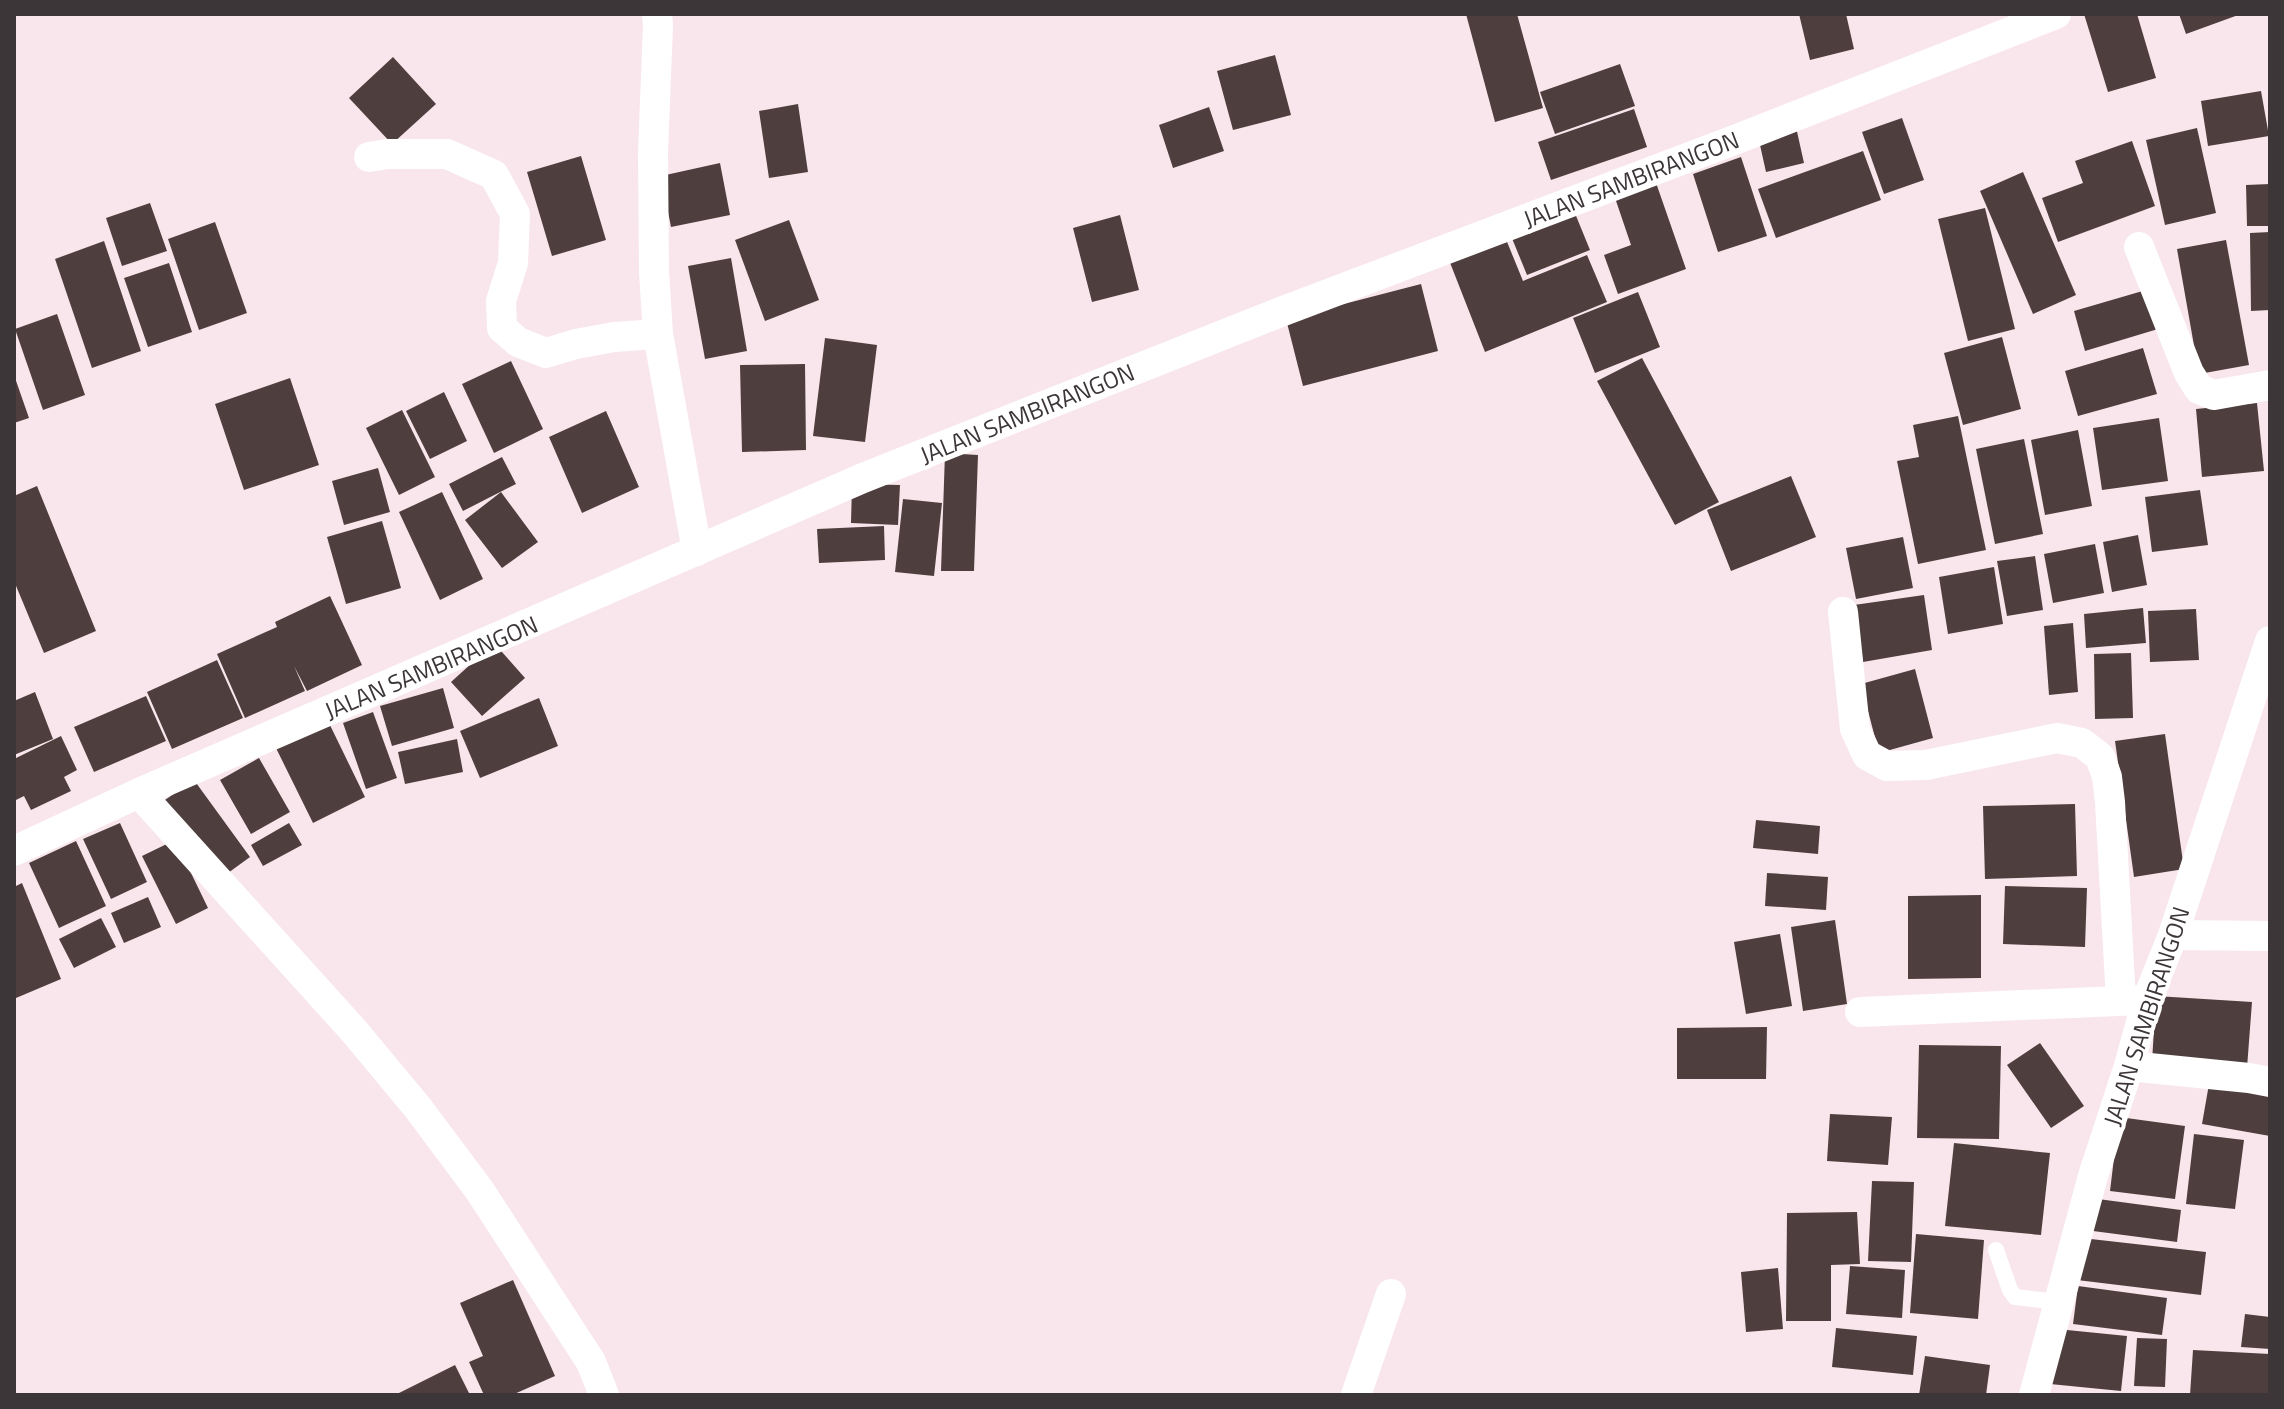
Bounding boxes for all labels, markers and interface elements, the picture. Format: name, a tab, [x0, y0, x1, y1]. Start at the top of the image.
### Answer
street label: JALAN SAMBIRANGON	[1518, 121, 1744, 237]
street label: JALAN SAMBIRANGON	[914, 354, 1140, 472]
street label: JALAN SAMBIRANGON	[319, 606, 543, 728]
street label: JALAN SAMBIRANGON	[2094, 902, 2198, 1130]

